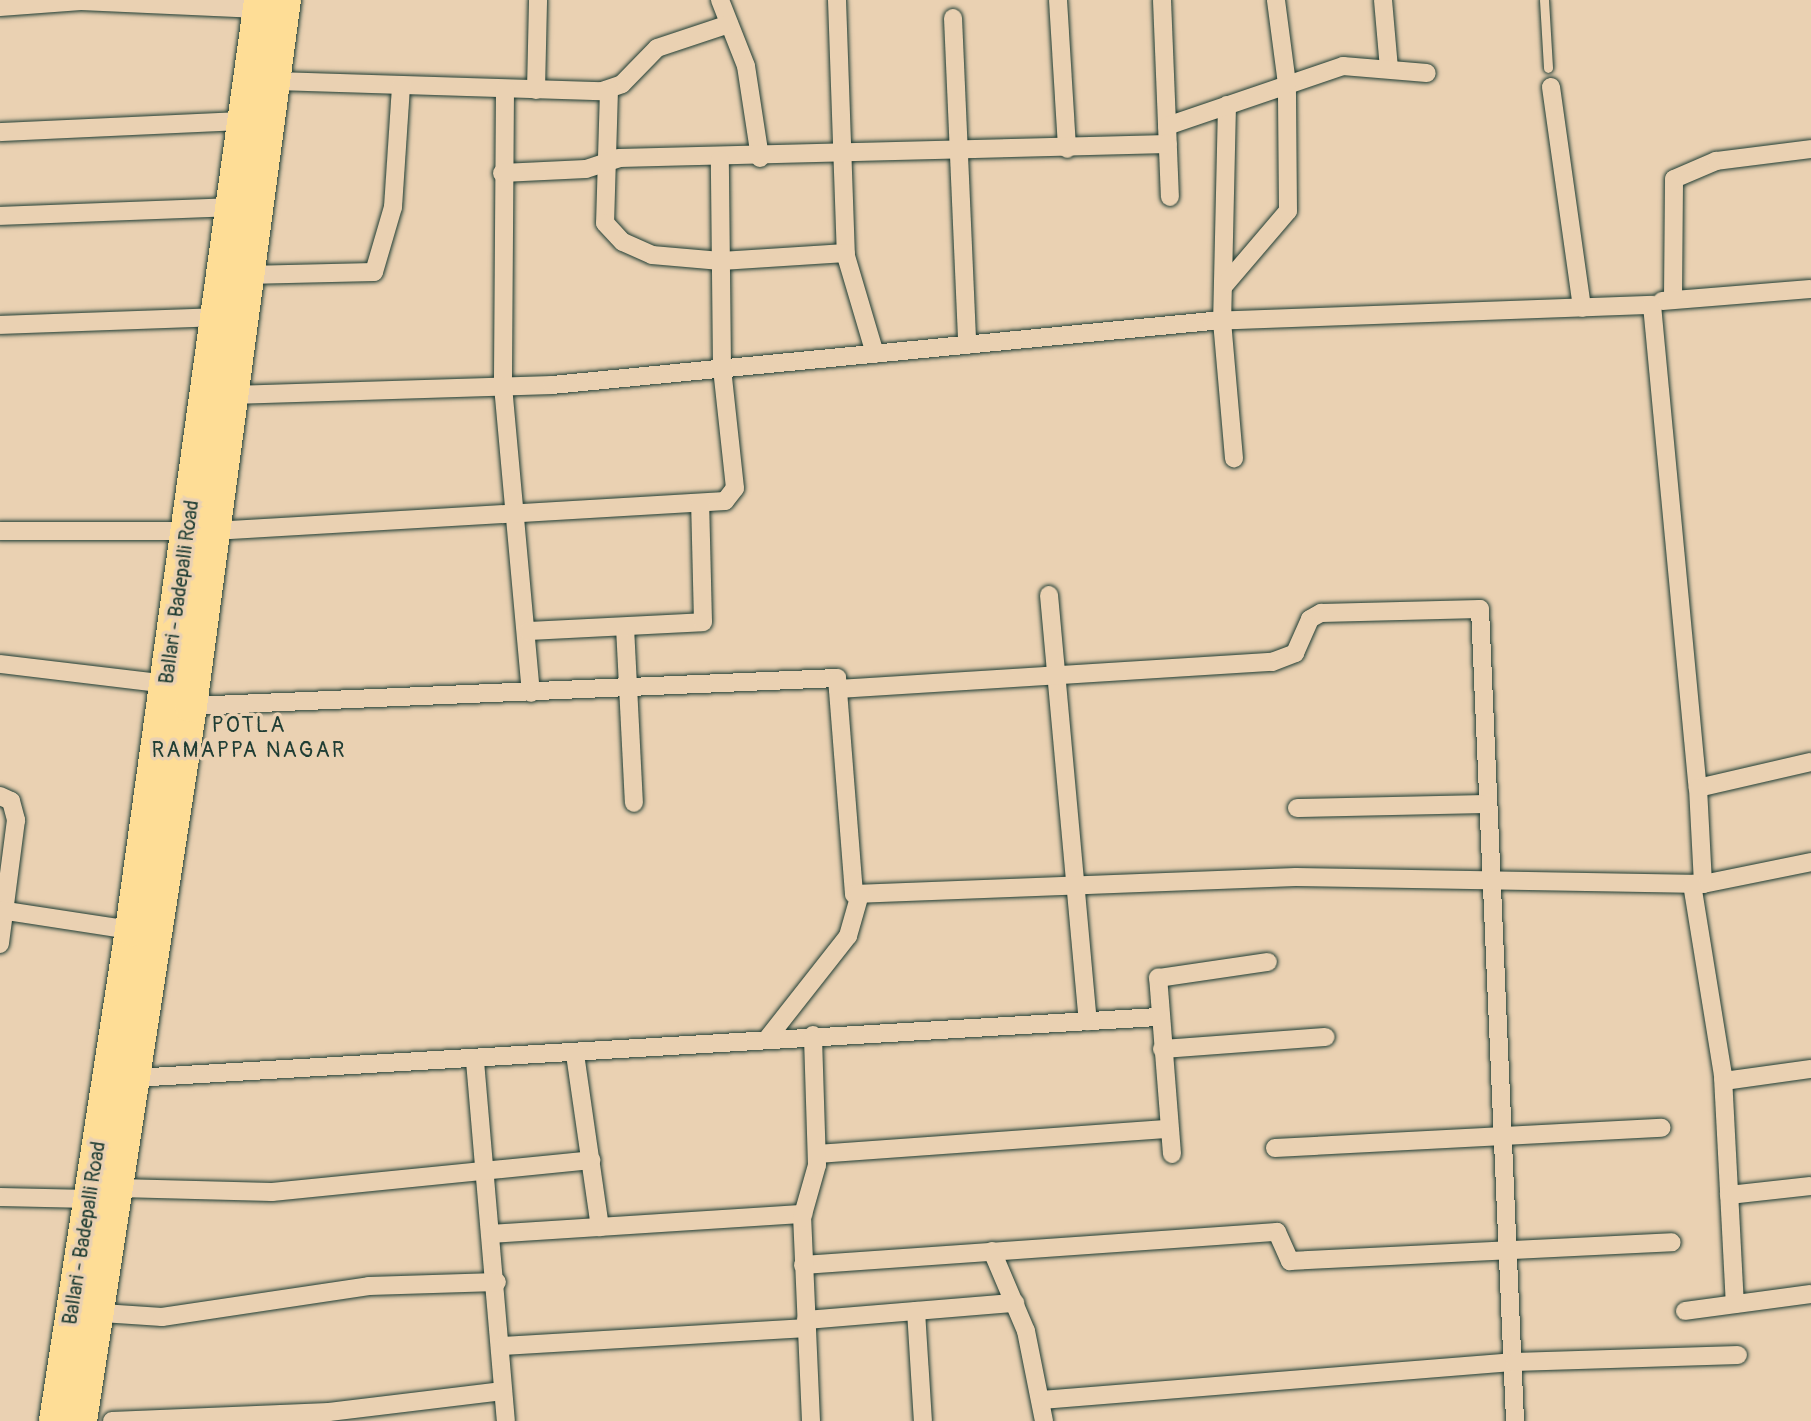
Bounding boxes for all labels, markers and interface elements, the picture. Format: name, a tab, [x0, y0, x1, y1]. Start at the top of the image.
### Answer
street label: Ballari - Badepalli Road	[154, 499, 204, 685]
district label: POTLA RAMAPPA NAGAR	[152, 712, 346, 764]
street label: Ballari - Badepalli Road	[58, 1140, 110, 1326]

